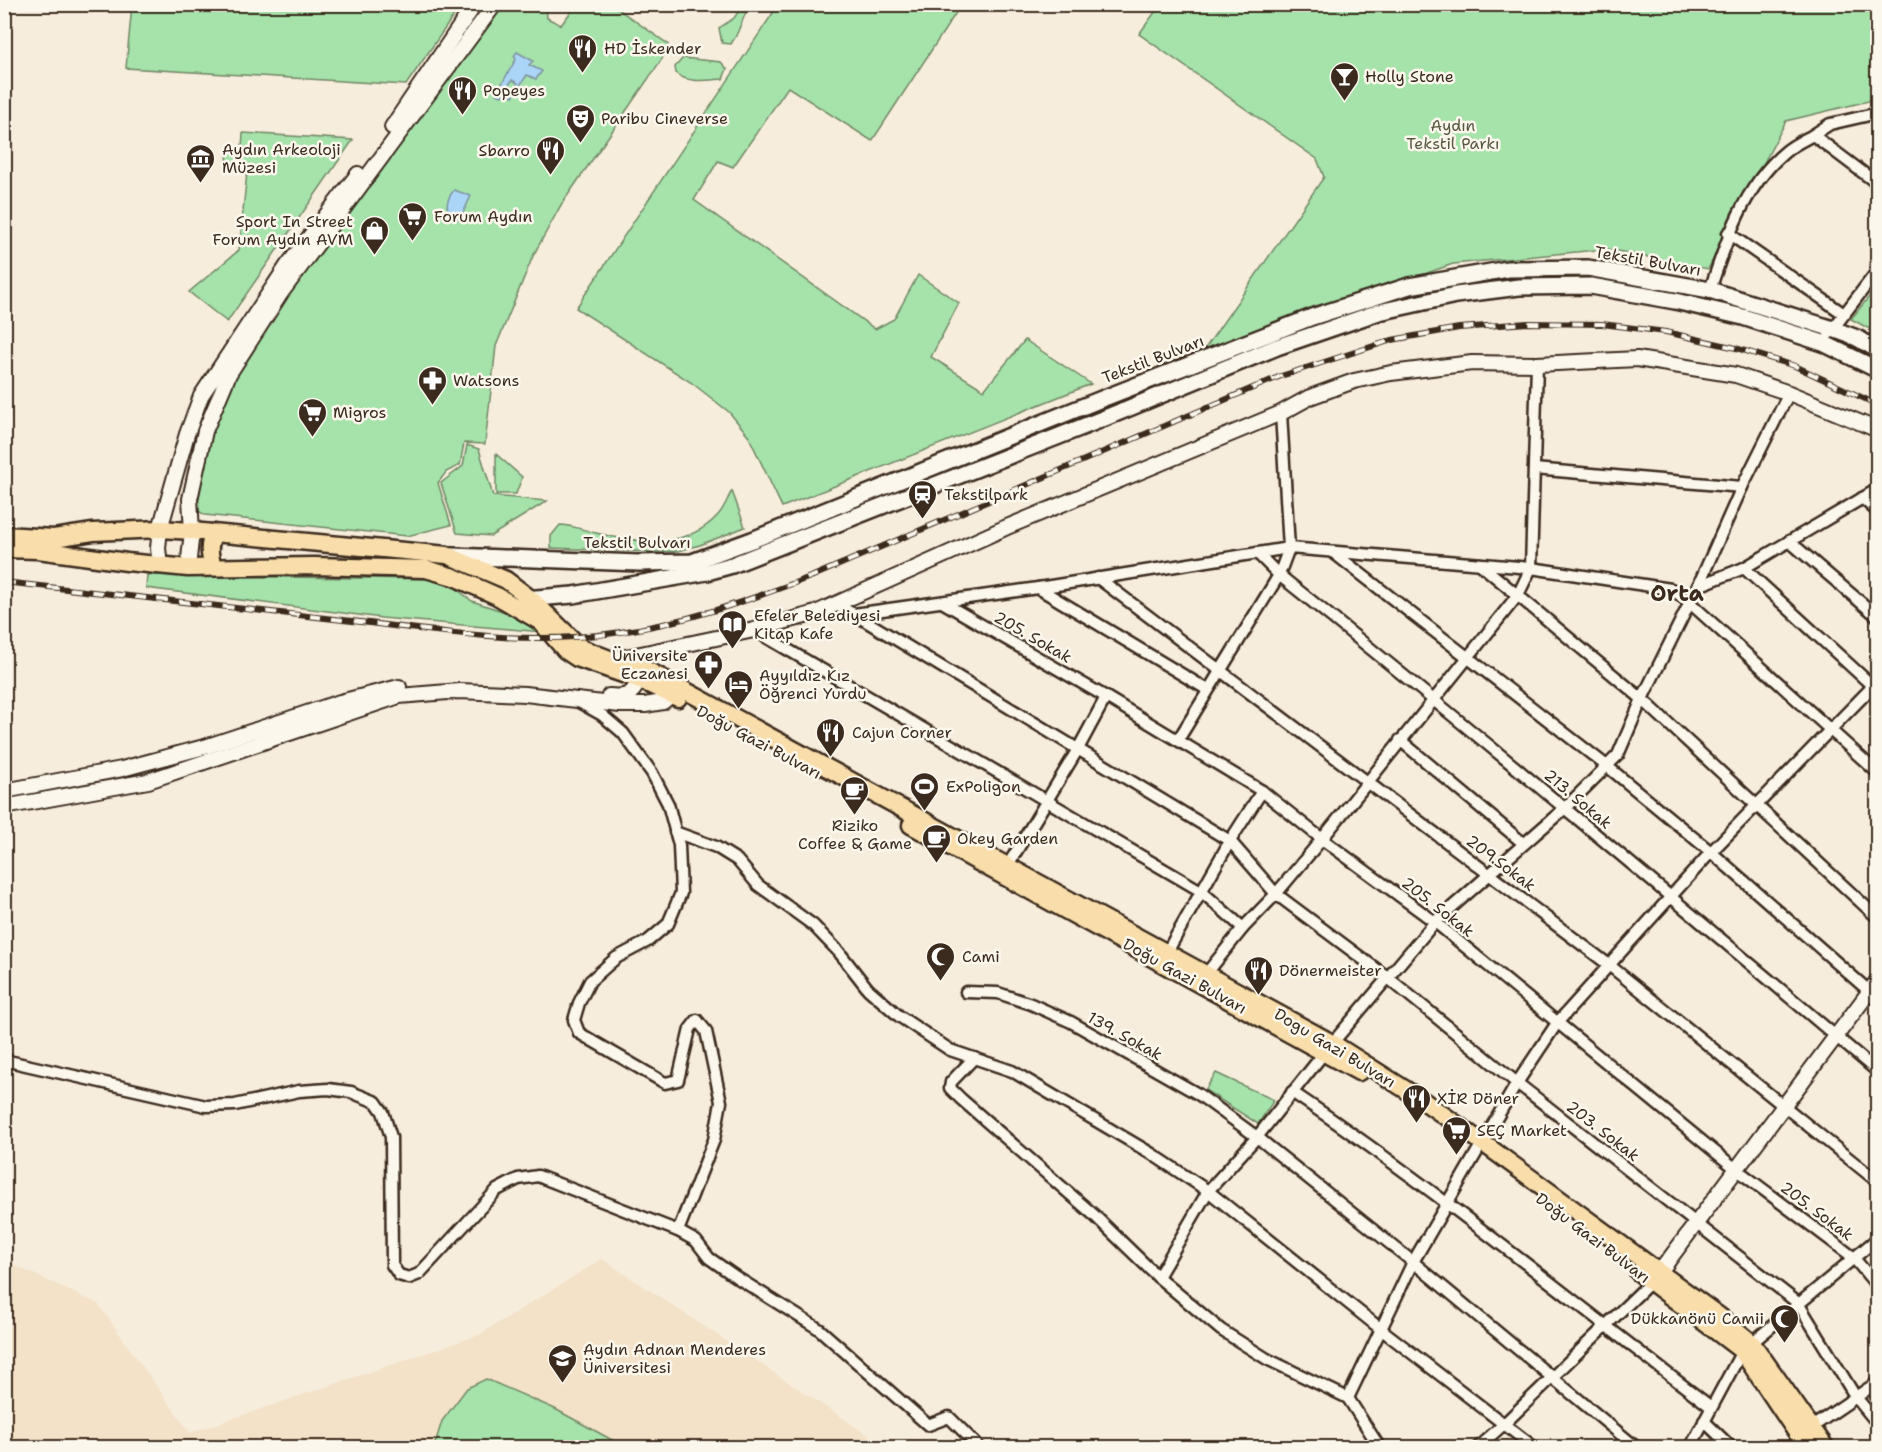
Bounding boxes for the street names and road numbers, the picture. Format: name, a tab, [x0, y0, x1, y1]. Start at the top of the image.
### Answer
street label: Tekstil Bulvarı	[1593, 241, 1703, 281]
street label: Tekstil Bulvarı	[1099, 330, 1207, 388]
street label: Tekstil Bulvarı	[583, 532, 691, 553]
street label: 205. Sokak	[990, 606, 1076, 668]
street label: Doğu Gazi Bulvarı	[693, 700, 825, 784]
street label: 213. Sokak	[1540, 764, 1616, 834]
street label: 209.Sokak	[1462, 830, 1540, 896]
street label: 205. Sokak	[1397, 872, 1479, 942]
street label: Doğu Gazi Bulvarı	[1119, 933, 1251, 1019]
street label: Dogu Gazi Bulvarı	[1270, 1003, 1400, 1093]
street label: 139. Sokak	[1084, 1007, 1166, 1065]
street label: 203. Sokak	[1562, 1096, 1644, 1166]
street label: 205. Sokak	[1776, 1177, 1858, 1245]
street label: Doğu Gazi Bulvarı	[1531, 1188, 1655, 1288]

